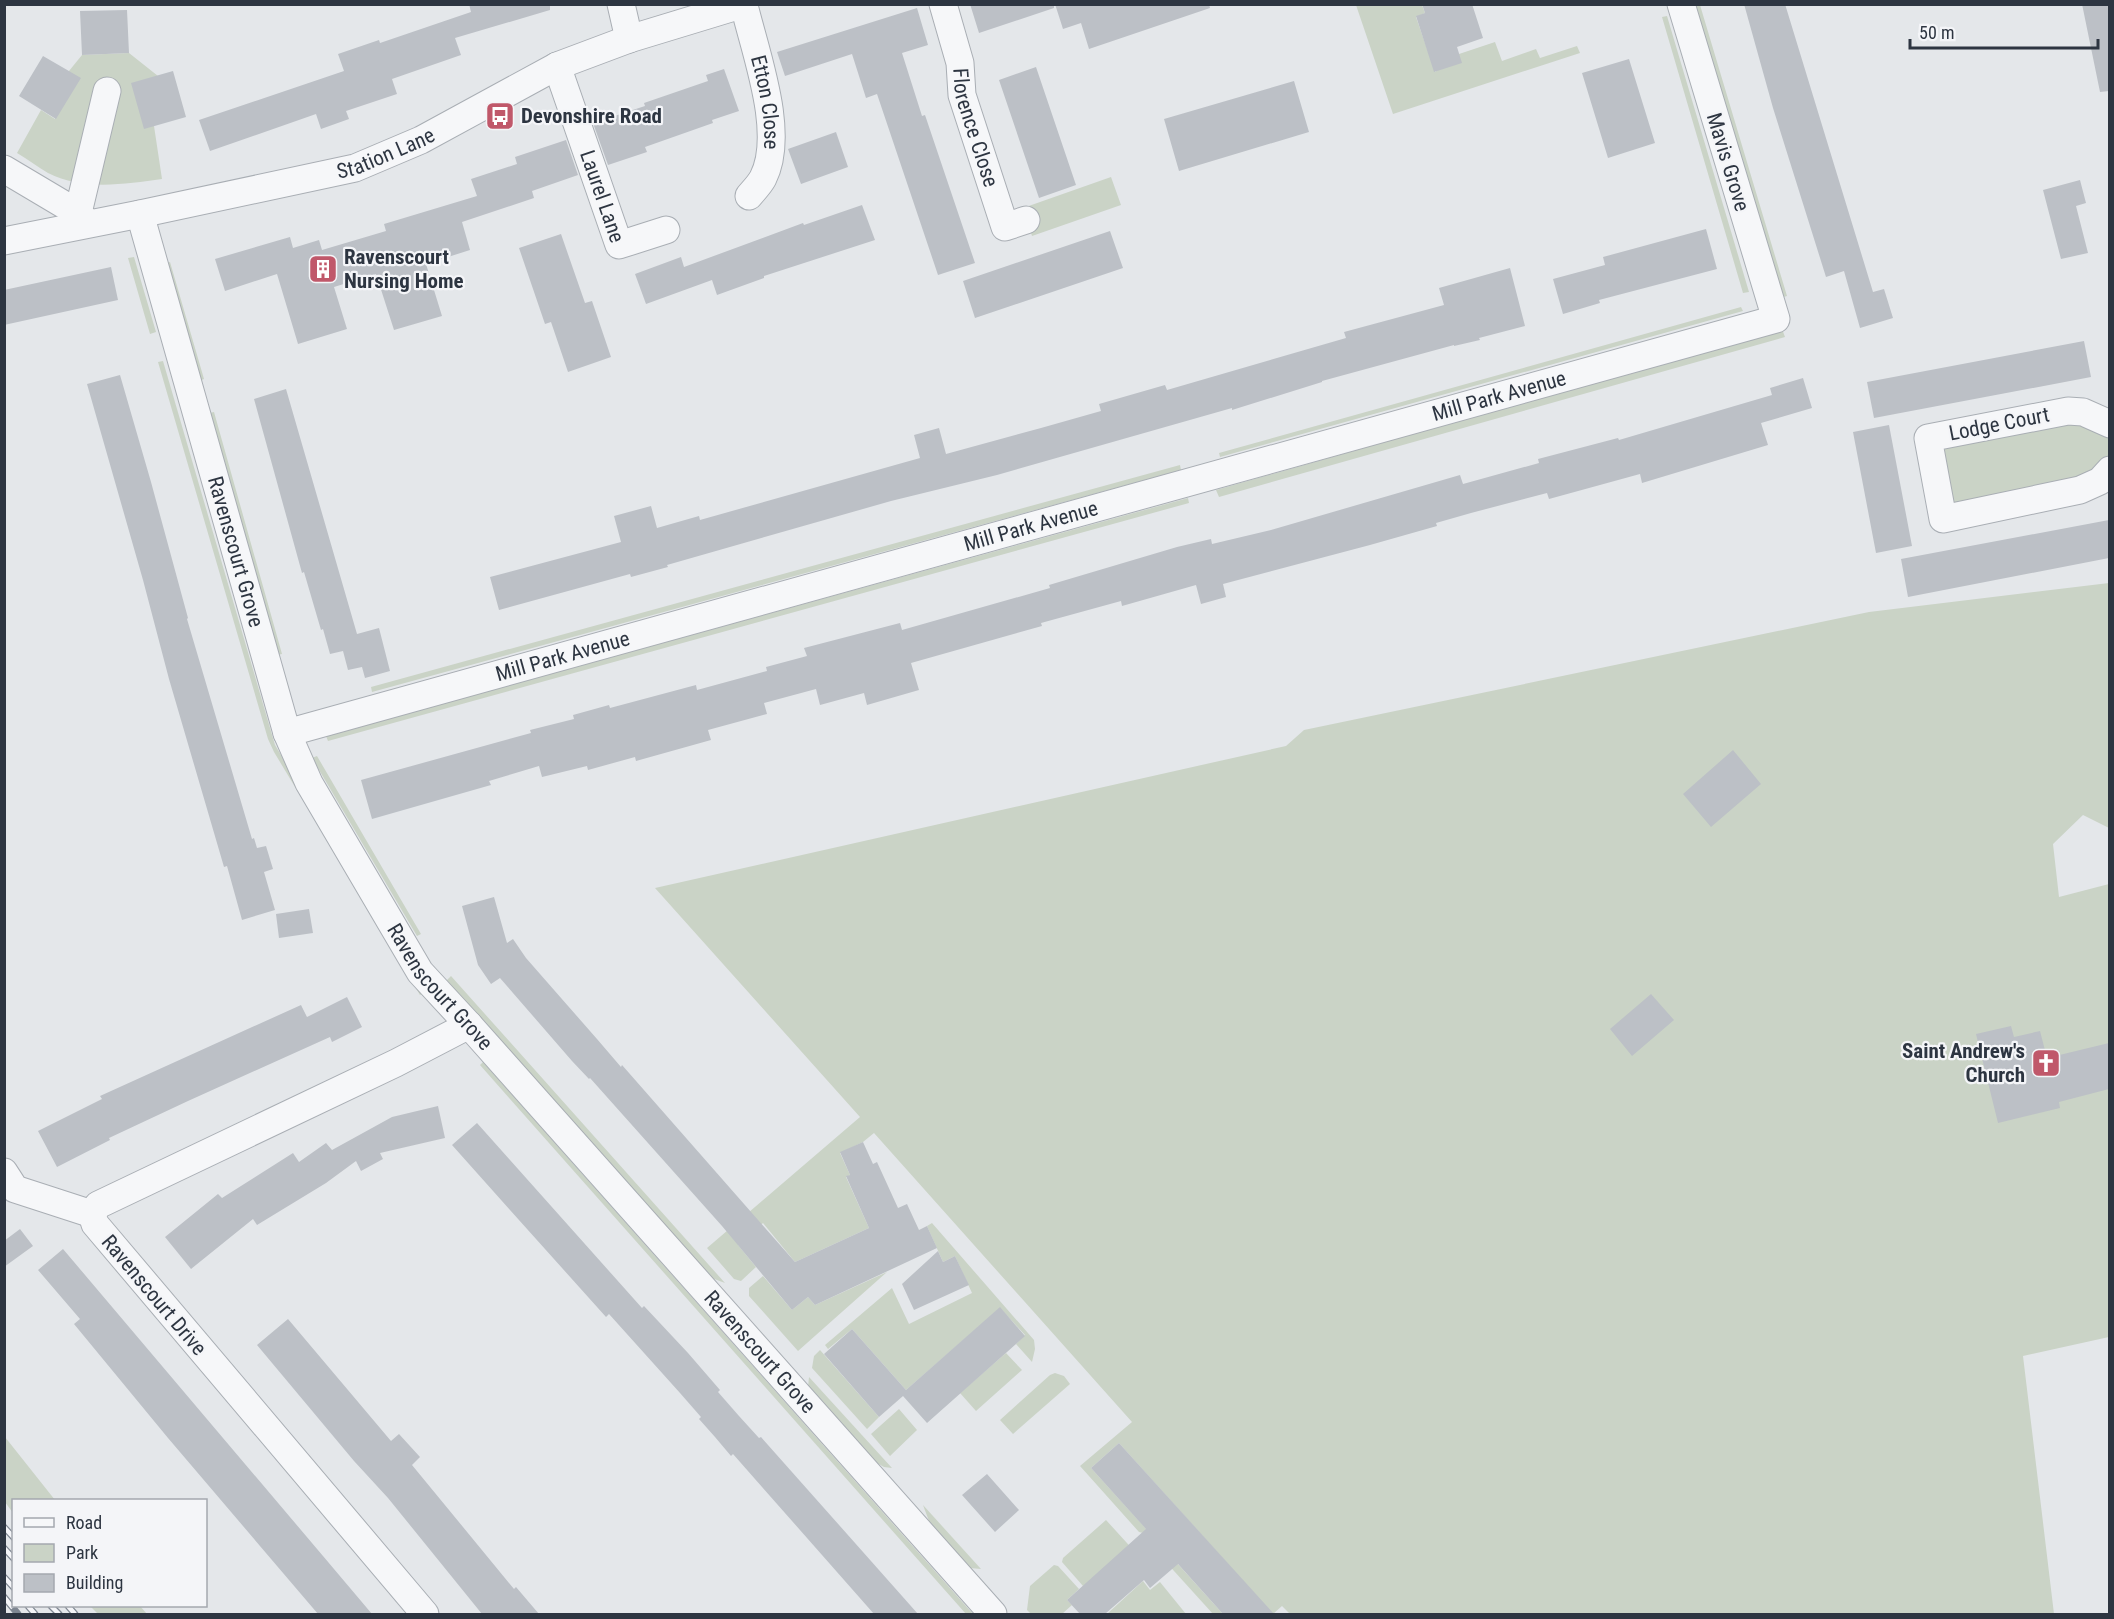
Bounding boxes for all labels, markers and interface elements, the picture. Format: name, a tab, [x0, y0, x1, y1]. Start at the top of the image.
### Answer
scale bar	[1910, 12, 2098, 50]
text: 50 m	[1919, 22, 1954, 43]
street label: Etton Close	[746, 53, 783, 150]
street label: Florence Close	[948, 67, 1003, 190]
bus stop icon: Devonshire Road	[484, 100, 516, 132]
place label: Devonshire Road	[521, 104, 662, 128]
street label: Mavis Grove	[1702, 110, 1754, 214]
street label: Station Lane	[334, 123, 439, 184]
street label: Laurel Lane	[575, 147, 629, 246]
place label: Ravenscourt Nursing Home	[344, 245, 464, 293]
building icon: Ravenscourt Nursing Home	[307, 253, 339, 285]
street label: Mill Park Avenue	[1429, 366, 1569, 426]
street label: Lodge Court	[1947, 403, 2051, 445]
street label: Ravenscourt Grove	[203, 474, 268, 630]
street label: Mill Park Avenue	[961, 496, 1101, 556]
street label: Mill Park Avenue	[493, 626, 632, 686]
street label: Ravenscourt Grove	[382, 919, 498, 1055]
place label: Saint Andrew's Church	[1902, 1039, 2025, 1087]
church icon: Saint Andrew's Church	[2030, 1047, 2062, 1079]
street label: Ravenscourt Drive	[97, 1230, 211, 1360]
street label: Ravenscourt Grove	[699, 1286, 821, 1418]
legend	[12, 1499, 207, 1607]
text: Road	[66, 1512, 102, 1533]
text: Park	[66, 1542, 98, 1563]
text: Building	[66, 1572, 123, 1593]

